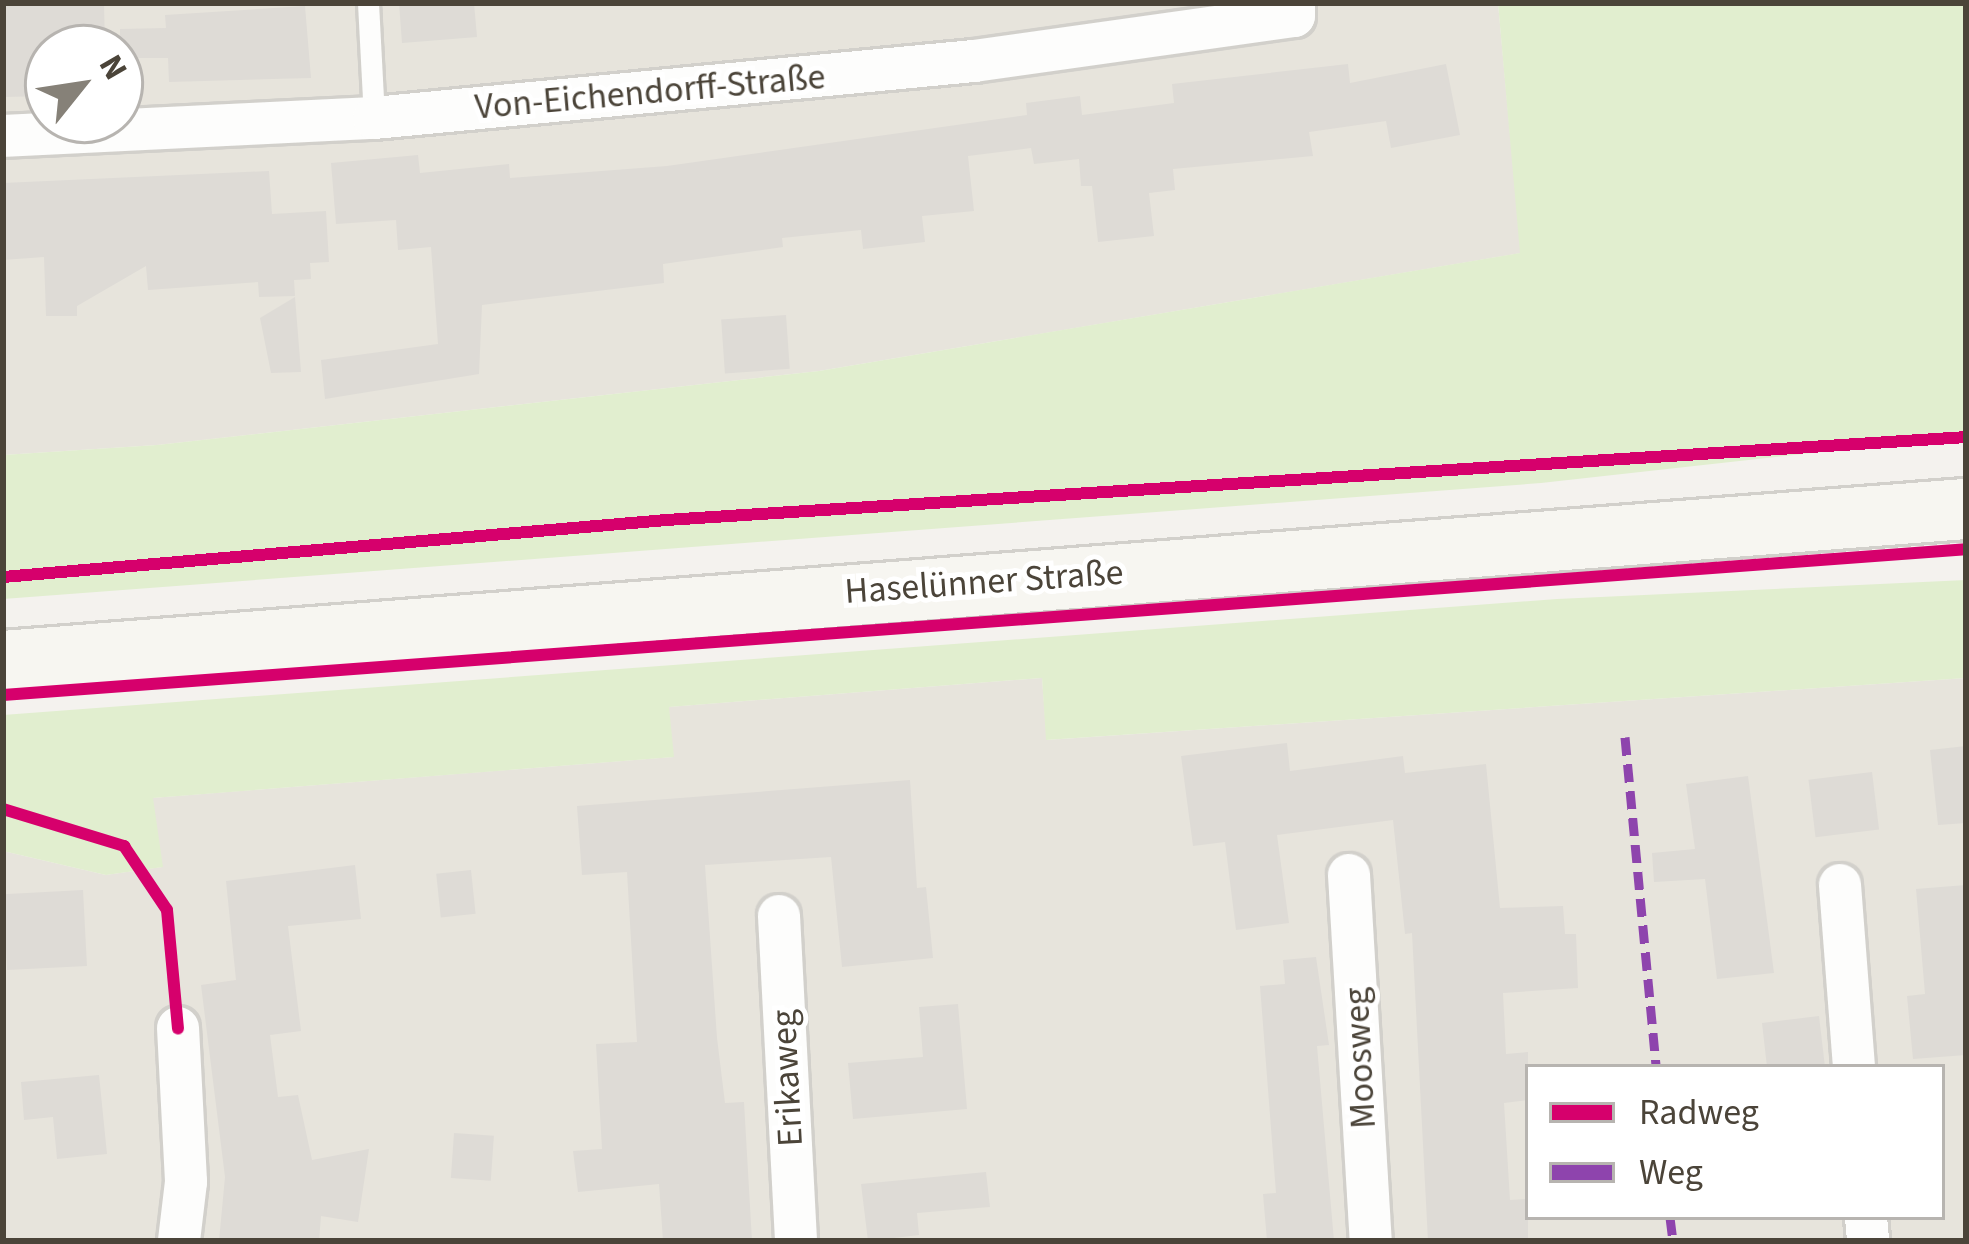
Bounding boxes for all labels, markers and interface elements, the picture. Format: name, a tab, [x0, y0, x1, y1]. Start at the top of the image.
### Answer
north arrow	[24, 24, 144, 144]
text: N	[87, 46, 139, 88]
street label: Von-Eichendorff-Straße	[473, 55, 827, 129]
street label: Haselünner Straße	[843, 551, 1125, 613]
street label: Moosweg	[1335, 986, 1385, 1130]
street label: Erikaweg	[762, 1008, 812, 1148]
legend	[1525, 1064, 1945, 1220]
text: Radweg	[1639, 1087, 1759, 1138]
text: Weg	[1639, 1147, 1703, 1198]

